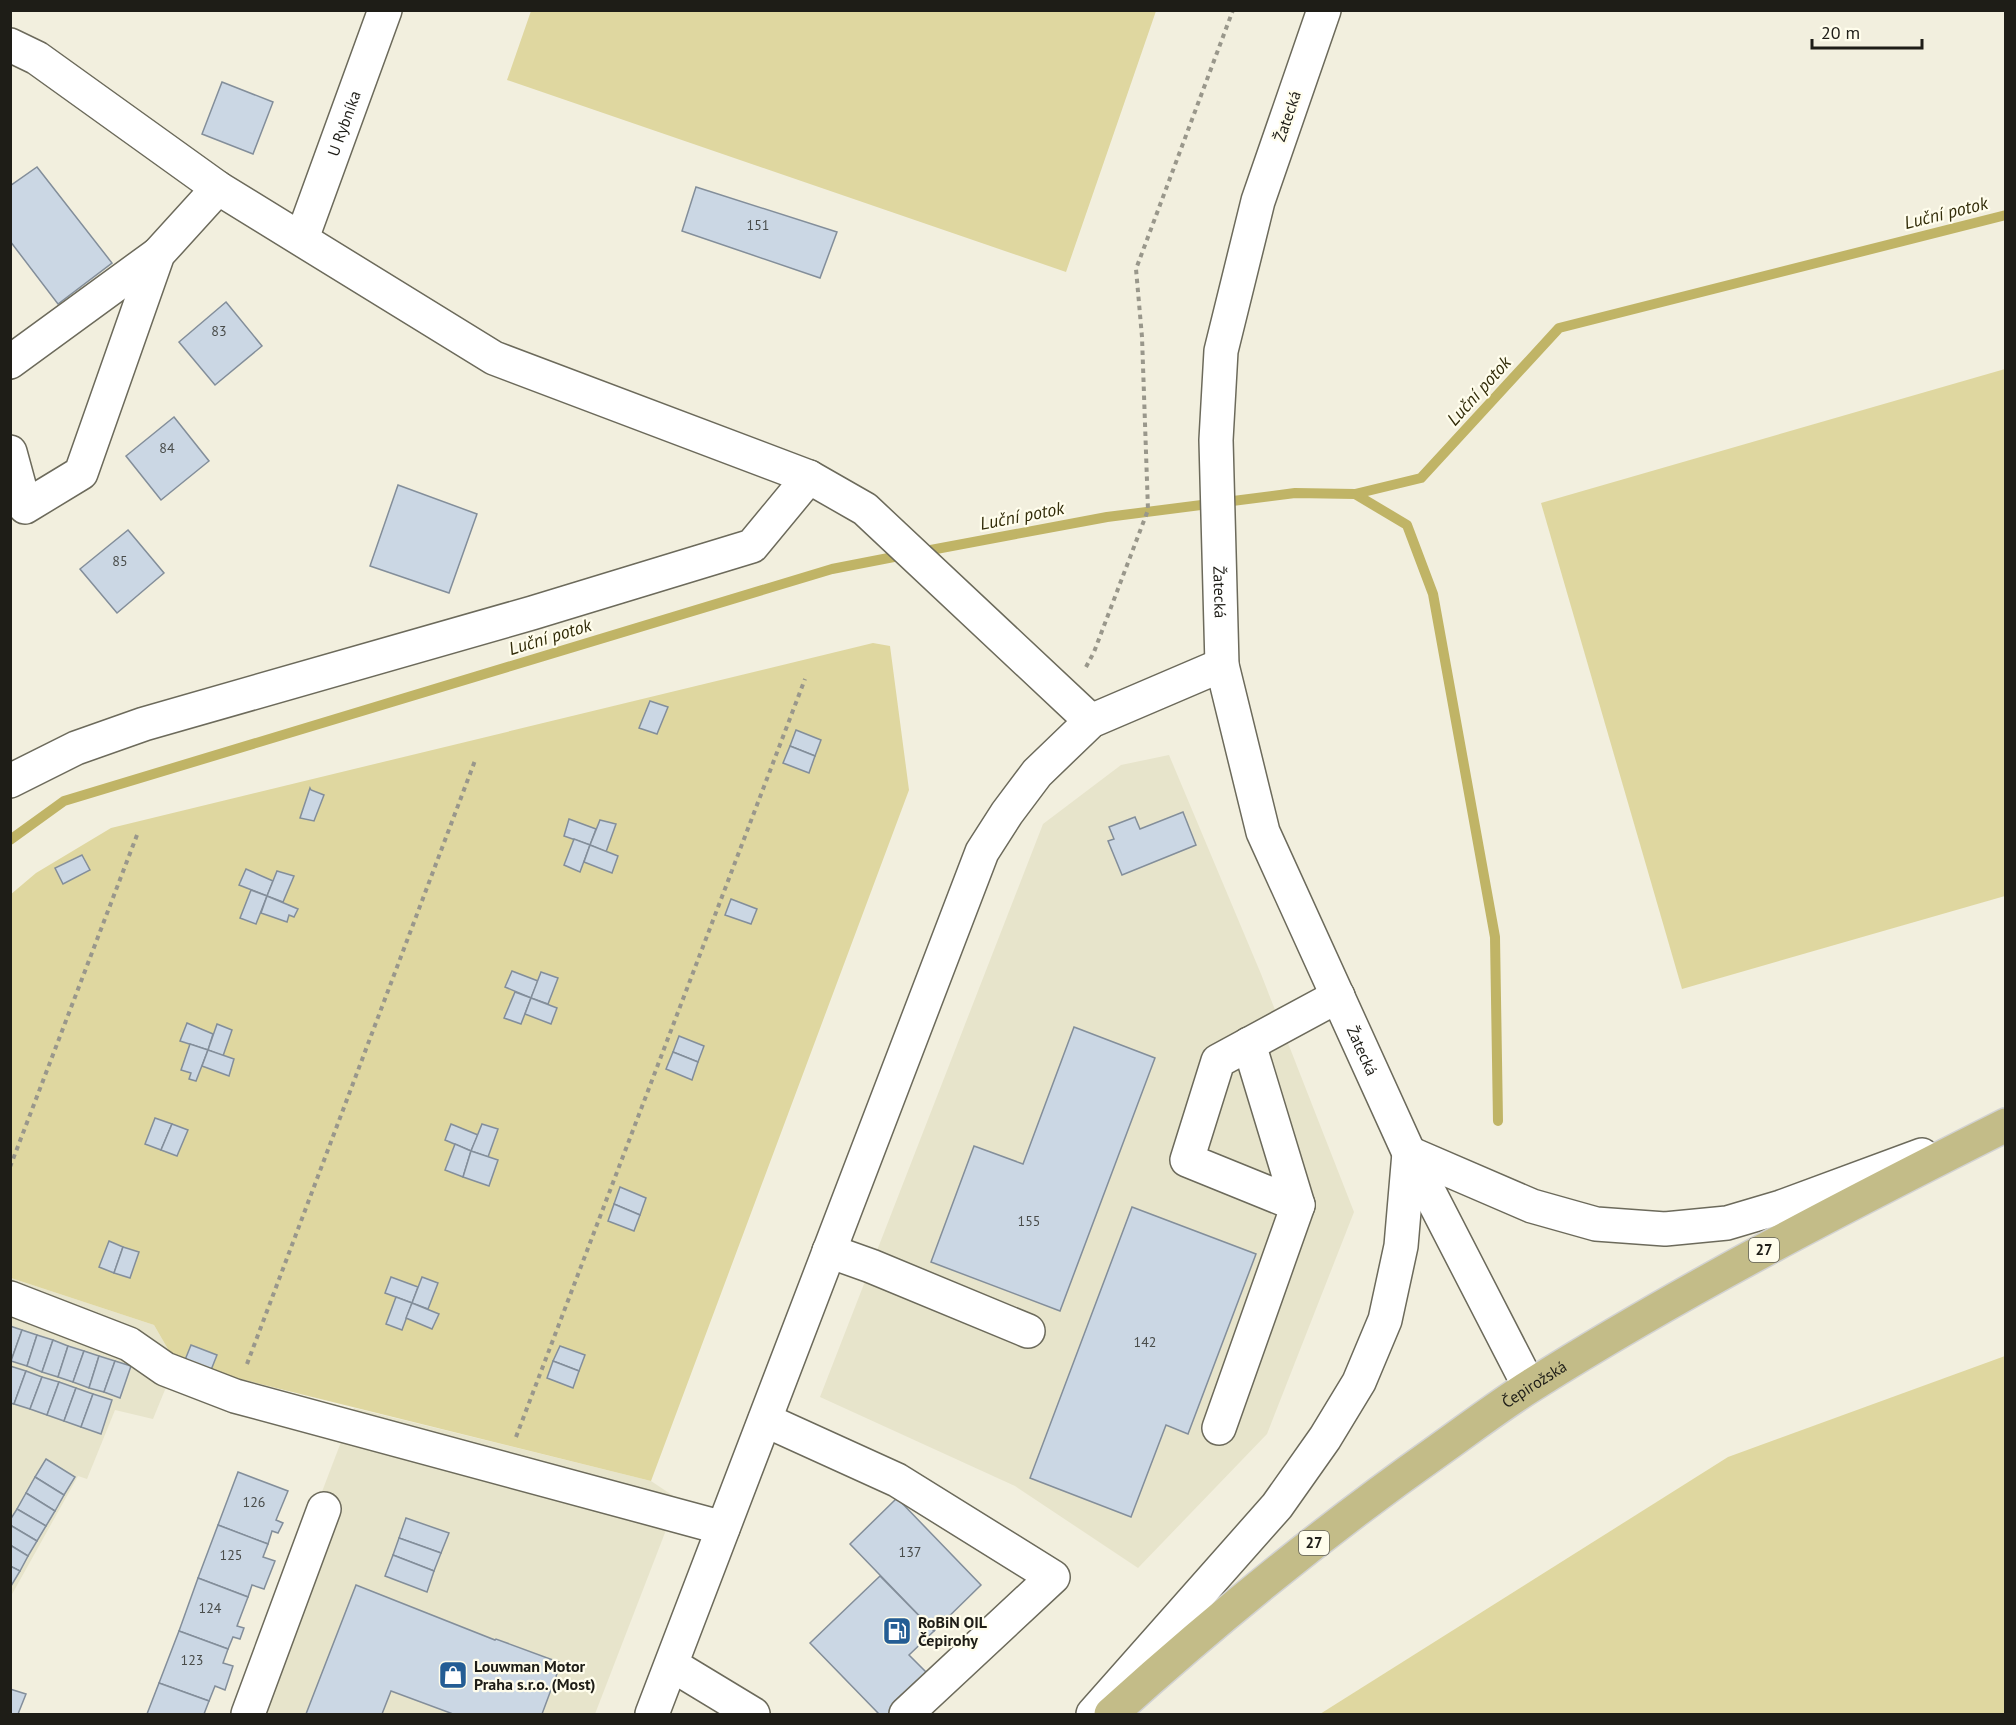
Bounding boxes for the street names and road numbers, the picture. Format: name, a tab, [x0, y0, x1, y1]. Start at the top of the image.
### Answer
street label: U Rybníka	[323, 88, 365, 159]
street label: Žatecká	[1269, 88, 1305, 144]
street label: Žatecká	[1209, 566, 1231, 619]
street label: Žatecká	[1343, 1023, 1382, 1079]
road number: 27	[1749, 1238, 1779, 1262]
street label: Čepirožská	[1498, 1356, 1570, 1412]
road number: 27	[1299, 1531, 1329, 1555]

